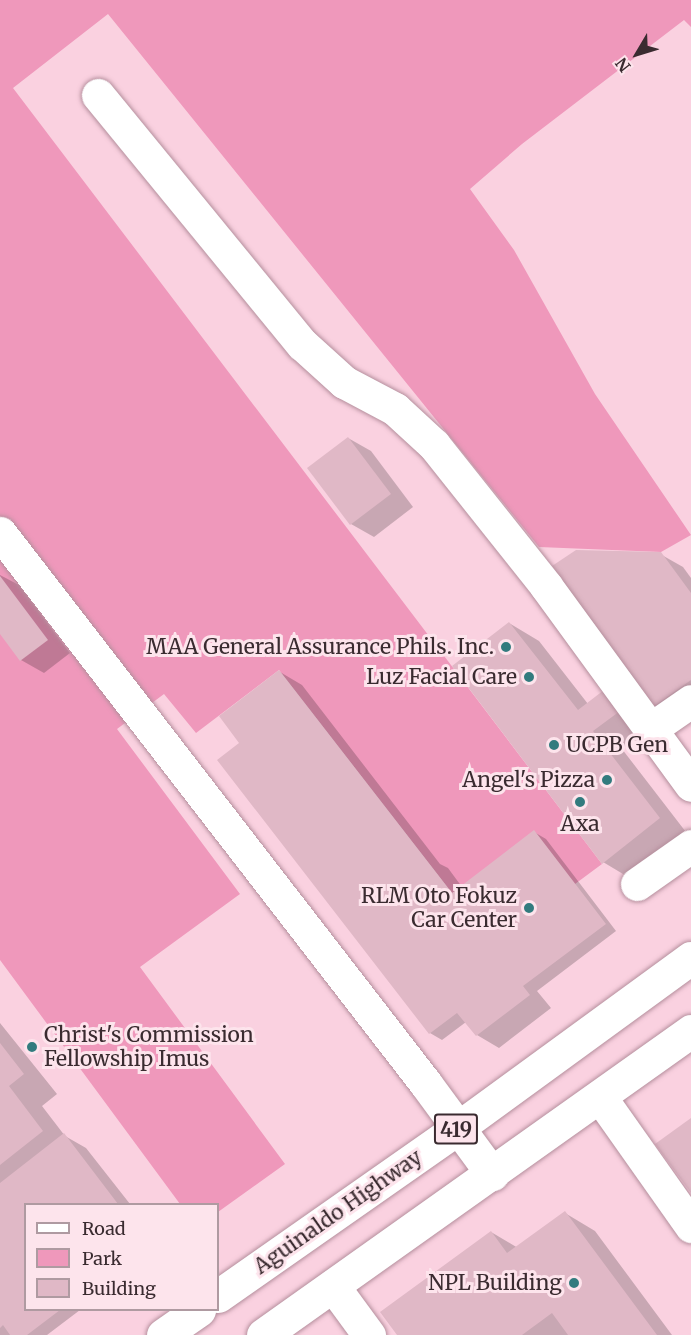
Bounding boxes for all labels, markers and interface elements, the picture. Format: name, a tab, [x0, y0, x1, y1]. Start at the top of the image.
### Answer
north arrow	[607, 24, 667, 84]
text: N	[611, 54, 635, 76]
place label: MAA General Assurance Phils. Inc.	[146, 634, 494, 660]
marker: MAA General Assurance Phils. Inc.	[499, 640, 513, 654]
place label: Luz Facial Care	[366, 664, 517, 690]
marker: Luz Facial Care	[522, 670, 536, 684]
place label: UCPB Gen	[566, 732, 668, 758]
marker: UCPB Gen	[547, 738, 561, 752]
place label: Angel's Pizza	[462, 767, 595, 793]
marker: Angel's Pizza	[600, 773, 614, 787]
marker: Axa	[573, 795, 587, 809]
place label: Axa	[560, 811, 600, 837]
place label: RLM Oto Fokuz Car Center	[361, 883, 517, 933]
marker: RLM Oto Fokuz Car Center	[522, 901, 536, 915]
place label: Christ's Commission Fellowship Imus	[44, 1022, 254, 1072]
marker: Christ's Commission Fellowship Imus	[25, 1040, 39, 1054]
road number: 419	[434, 1112, 478, 1146]
street label: Aguinaldo Highway	[249, 1145, 427, 1279]
legend	[24, 1203, 219, 1311]
text: Road	[82, 1217, 126, 1240]
text: Park	[82, 1247, 122, 1270]
place label: NPL Building	[428, 1270, 562, 1296]
marker: NPL Building	[567, 1276, 581, 1290]
text: Building	[82, 1277, 156, 1300]

